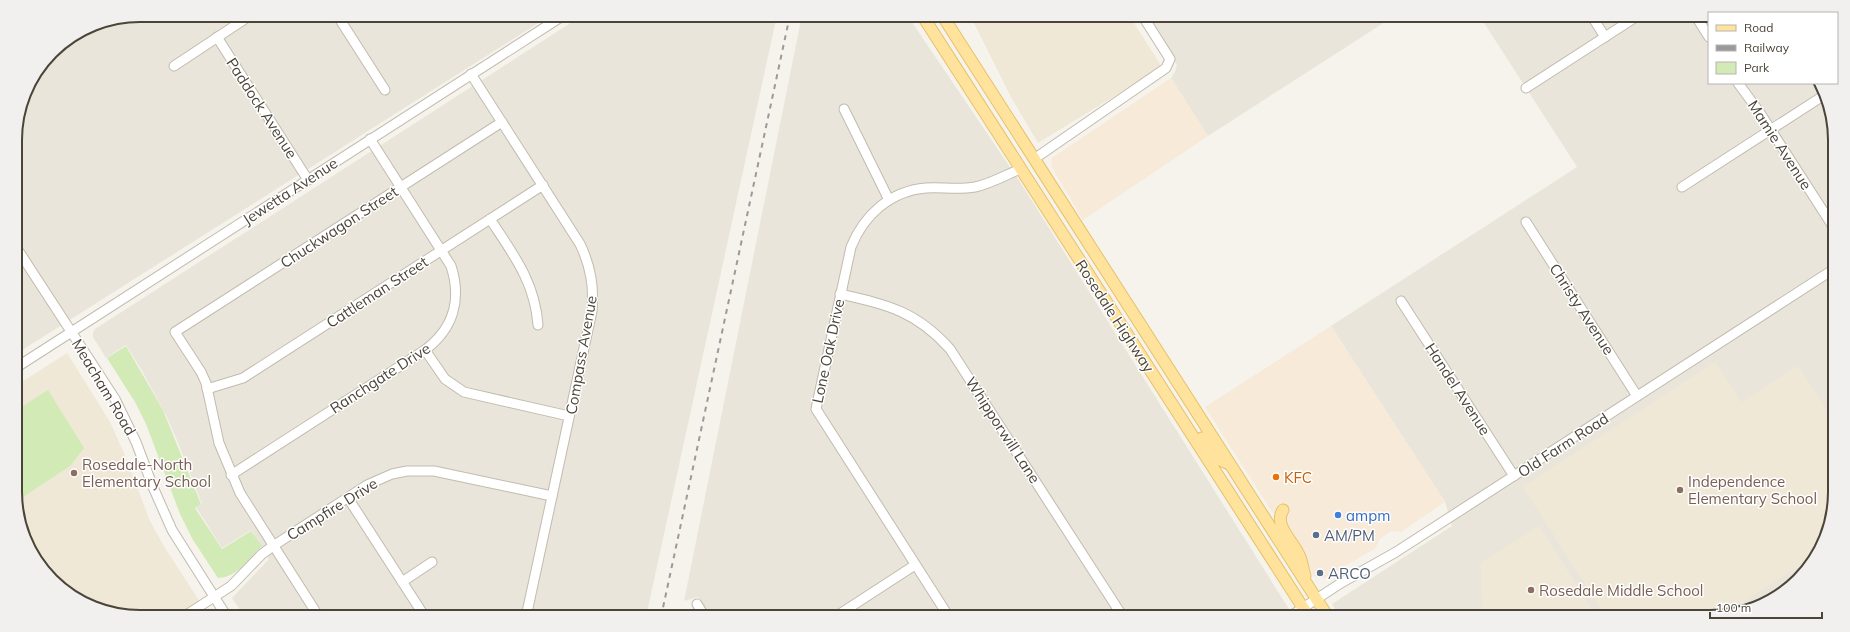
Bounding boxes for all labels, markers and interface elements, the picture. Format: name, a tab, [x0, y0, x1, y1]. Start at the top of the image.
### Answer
legend	[1708, 12, 1838, 84]
text: Road	[1744, 20, 1773, 35]
text: Railway	[1744, 40, 1790, 55]
street label: Paddock Avenue	[222, 54, 302, 162]
text: Park	[1744, 60, 1770, 75]
street label: Mamie Avenue	[1744, 97, 1816, 193]
street label: Jewetta Avenue	[239, 153, 341, 229]
street label: Chuckwagon Street	[277, 182, 401, 272]
street label: Cattleman Street	[323, 252, 431, 332]
street label: Rosedale Highway	[1071, 256, 1159, 376]
street label: Christy Avenue	[1545, 260, 1619, 358]
street label: Compass Avenue	[561, 294, 601, 416]
street label: Lone Oak Drive	[808, 297, 848, 405]
street label: Meacham Road	[68, 335, 140, 439]
street label: Ranchgate Drive	[326, 338, 434, 418]
street label: Handel Avenue	[1421, 339, 1495, 439]
street label: Whipporwill Lane	[961, 373, 1045, 487]
street label: Old Farm Road	[1514, 409, 1612, 481]
place label: Rosedale-North Elementary School	[82, 455, 211, 491]
marker: Rosedale-North Elementary School	[69, 468, 79, 478]
place label: KFC	[1284, 468, 1312, 487]
marker: KFC	[1271, 472, 1281, 482]
place label: Independence Elementary School	[1688, 472, 1817, 508]
street label: Campfire Drive	[283, 474, 381, 544]
marker: Independence Elementary School	[1675, 485, 1685, 495]
place label: ampm	[1346, 506, 1390, 525]
marker: ampm	[1333, 510, 1343, 520]
place label: AM/PM	[1324, 526, 1375, 545]
marker: AM/PM	[1311, 530, 1321, 540]
place label: ARCO	[1328, 564, 1371, 583]
marker: ARCO	[1315, 568, 1325, 578]
place label: Rosedale Middle School	[1539, 581, 1703, 600]
marker: Rosedale Middle School	[1526, 585, 1536, 595]
scale bar	[1710, 594, 1822, 620]
text: 100 m	[1716, 600, 1751, 615]

